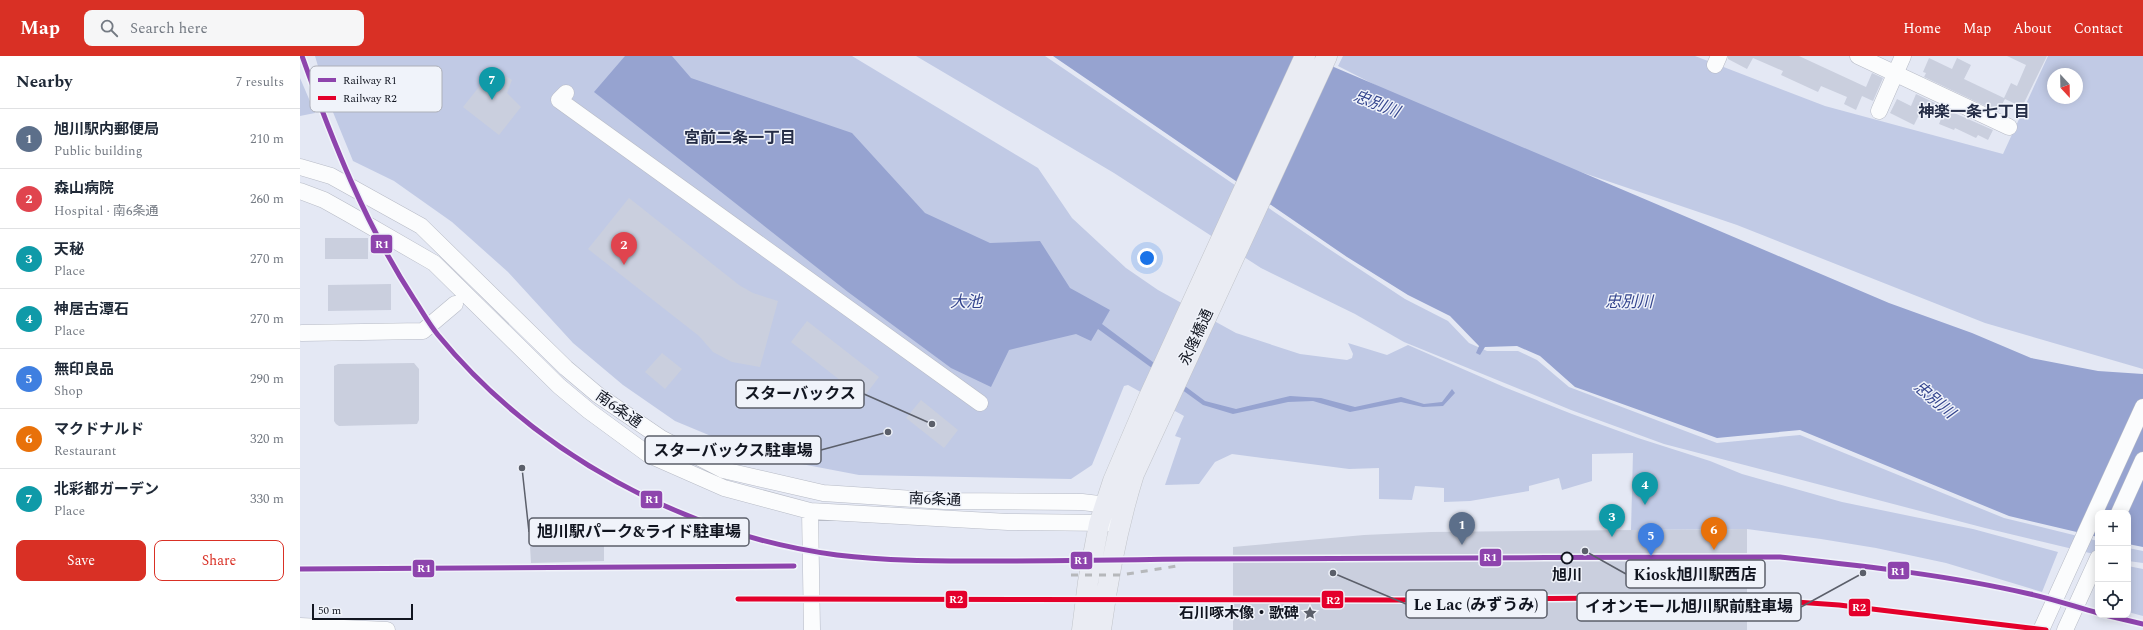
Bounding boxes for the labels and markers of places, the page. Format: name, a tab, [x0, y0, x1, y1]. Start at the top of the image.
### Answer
pin: 7	[479, 67, 505, 100]
pin: 2	[611, 232, 637, 265]
callout: スターバックス	[736, 380, 864, 408]
callout: スターバックス駐車場	[645, 436, 821, 464]
pin: 4	[1632, 472, 1658, 505]
pin: 3	[1599, 504, 1625, 537]
pin: 1	[1449, 512, 1475, 545]
pin: 6	[1701, 517, 1727, 550]
callout: 旭川駅パーク&ライド駐車場	[529, 518, 749, 546]
pin: 5	[1638, 523, 1664, 556]
marker: 旭川	[1560, 551, 1574, 565]
callout: Kiosk旭川駅西店	[1626, 560, 1765, 588]
place label: 旭川	[1552, 564, 1582, 587]
callout: Le Lac (みずうみ)	[1406, 590, 1547, 618]
callout: イオンモール旭川駅前駐車場	[1577, 593, 1801, 621]
place label: 石川啄木像・歌碑	[1179, 602, 1299, 625]
place icon: 石川啄木像・歌碑	[1302, 605, 1318, 621]

